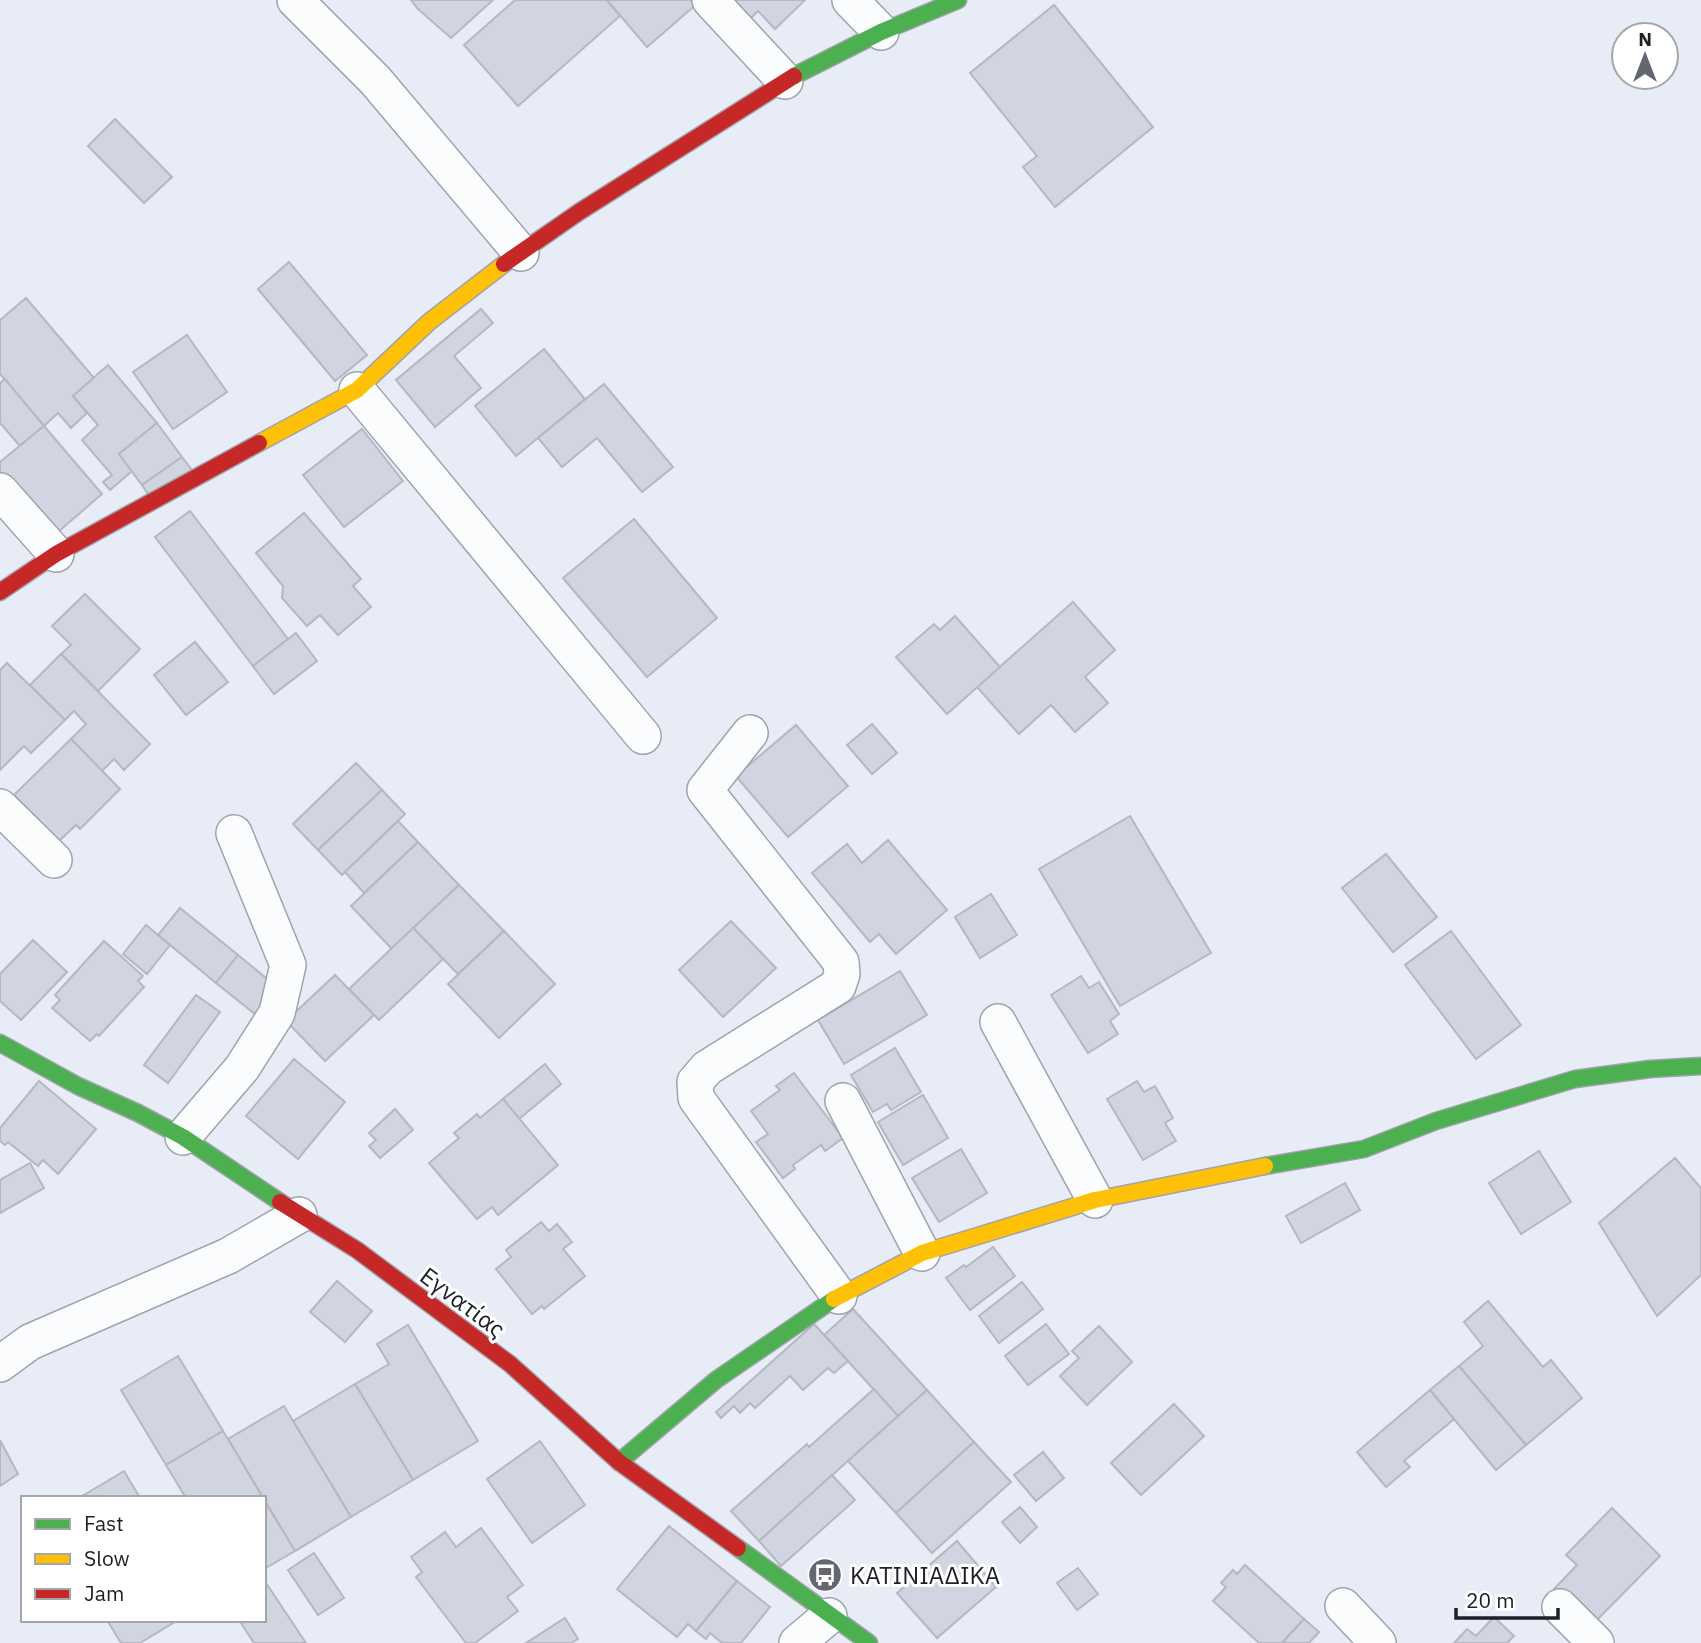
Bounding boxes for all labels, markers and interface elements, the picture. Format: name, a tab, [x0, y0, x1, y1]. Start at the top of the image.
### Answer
north arrow	[1610, 21, 1680, 91]
text: N	[1638, 27, 1652, 51]
street label: Εγνατίας	[414, 1259, 512, 1345]
legend	[21, 1496, 266, 1622]
text: Fast	[84, 1509, 124, 1537]
text: Slow	[84, 1544, 130, 1572]
bus stop icon: ΚΑΤΙΝΙΑΔΙΚΑ	[806, 1556, 844, 1594]
place label: ΚΑΤΙΝΙΑΔΙΚΑ	[850, 1559, 1000, 1591]
scale bar	[1456, 1576, 1558, 1620]
text: Jam	[84, 1579, 124, 1607]
text: 20 m	[1466, 1586, 1515, 1614]

